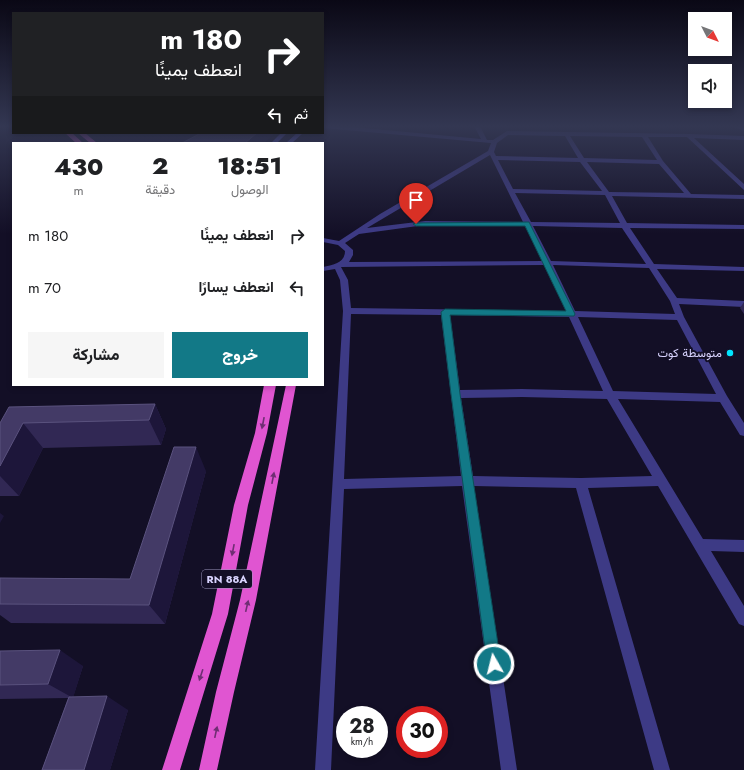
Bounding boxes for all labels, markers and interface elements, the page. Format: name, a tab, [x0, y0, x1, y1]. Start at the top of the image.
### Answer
north arrow	[688, 12, 732, 56]
map controls	[688, 12, 732, 108]
text: 180 m	[160, 19, 242, 60]
icon: right	[256, 28, 308, 80]
text: انعطف يمينًا	[155, 57, 242, 83]
button: sound	[688, 64, 732, 108]
text: ثم	[294, 103, 308, 125]
icon: left	[264, 104, 286, 126]
text: 2	[152, 148, 168, 183]
text: 18:51	[217, 148, 282, 183]
text: 430	[54, 149, 103, 184]
text: دقيقة	[145, 180, 175, 199]
text: الوصول	[231, 180, 268, 199]
text: m	[74, 181, 84, 200]
pin	[399, 183, 433, 224]
icon: arrive	[405, 189, 427, 211]
text: انعطف يمينًا	[200, 224, 274, 246]
text: 180 m	[28, 225, 68, 247]
icon: right	[286, 225, 308, 247]
text: انعطف يسارًا	[199, 276, 274, 298]
text: 70 m	[28, 277, 61, 299]
icon: left	[286, 277, 308, 299]
button: مشاركة	[28, 332, 164, 378]
button: خروج	[172, 332, 308, 378]
place label: متوسطة كوت	[657, 344, 722, 362]
marker: متوسطة كوت	[725, 348, 735, 358]
one-way arrow	[259, 417, 265, 429]
one-way arrow	[270, 472, 276, 484]
one-way arrow	[229, 544, 235, 556]
road number: RN 88A	[202, 570, 252, 588]
one-way arrow	[244, 599, 250, 612]
position arrow	[473, 643, 515, 685]
one-way arrow	[198, 670, 204, 682]
speed limit sign: 30	[396, 706, 448, 758]
text: 28	[349, 712, 375, 741]
one-way arrow	[214, 726, 220, 738]
text: km/h	[351, 734, 373, 749]

